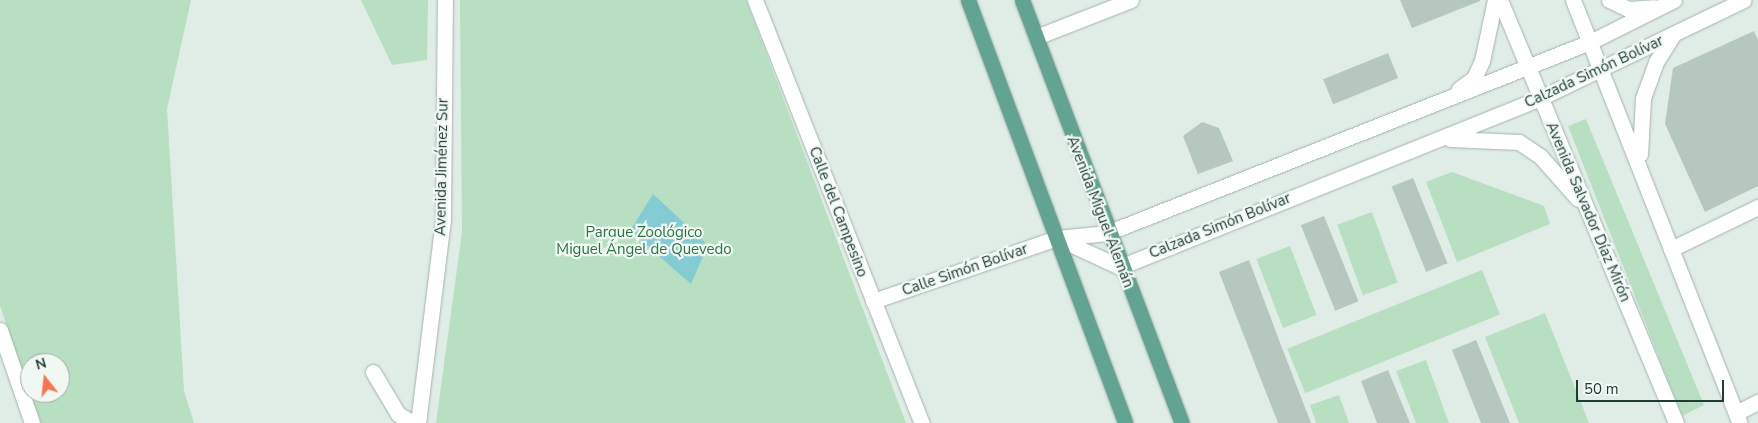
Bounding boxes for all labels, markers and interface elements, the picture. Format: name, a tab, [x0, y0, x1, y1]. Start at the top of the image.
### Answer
street label: Calzada Simón Bolívar	[1522, 32, 1666, 112]
street label: Avenida Jiménez Sur	[432, 98, 452, 236]
street label: Avenida Salvador Díaz Mirón	[1542, 119, 1634, 305]
street label: Avenida Miguel Alemán	[1063, 134, 1137, 290]
street label: Calle del Campesino	[805, 144, 871, 280]
street label: Calzada Simón Bolívar	[1147, 189, 1293, 263]
park label: Parque Zoológico Miguel Ángel de Quevedo	[556, 223, 732, 258]
street label: Calle Simón Bolívar	[900, 240, 1030, 300]
north arrow	[20, 353, 70, 403]
text: N	[33, 353, 49, 375]
scale bar	[1578, 370, 1726, 402]
text: 50 m	[1584, 379, 1619, 399]

